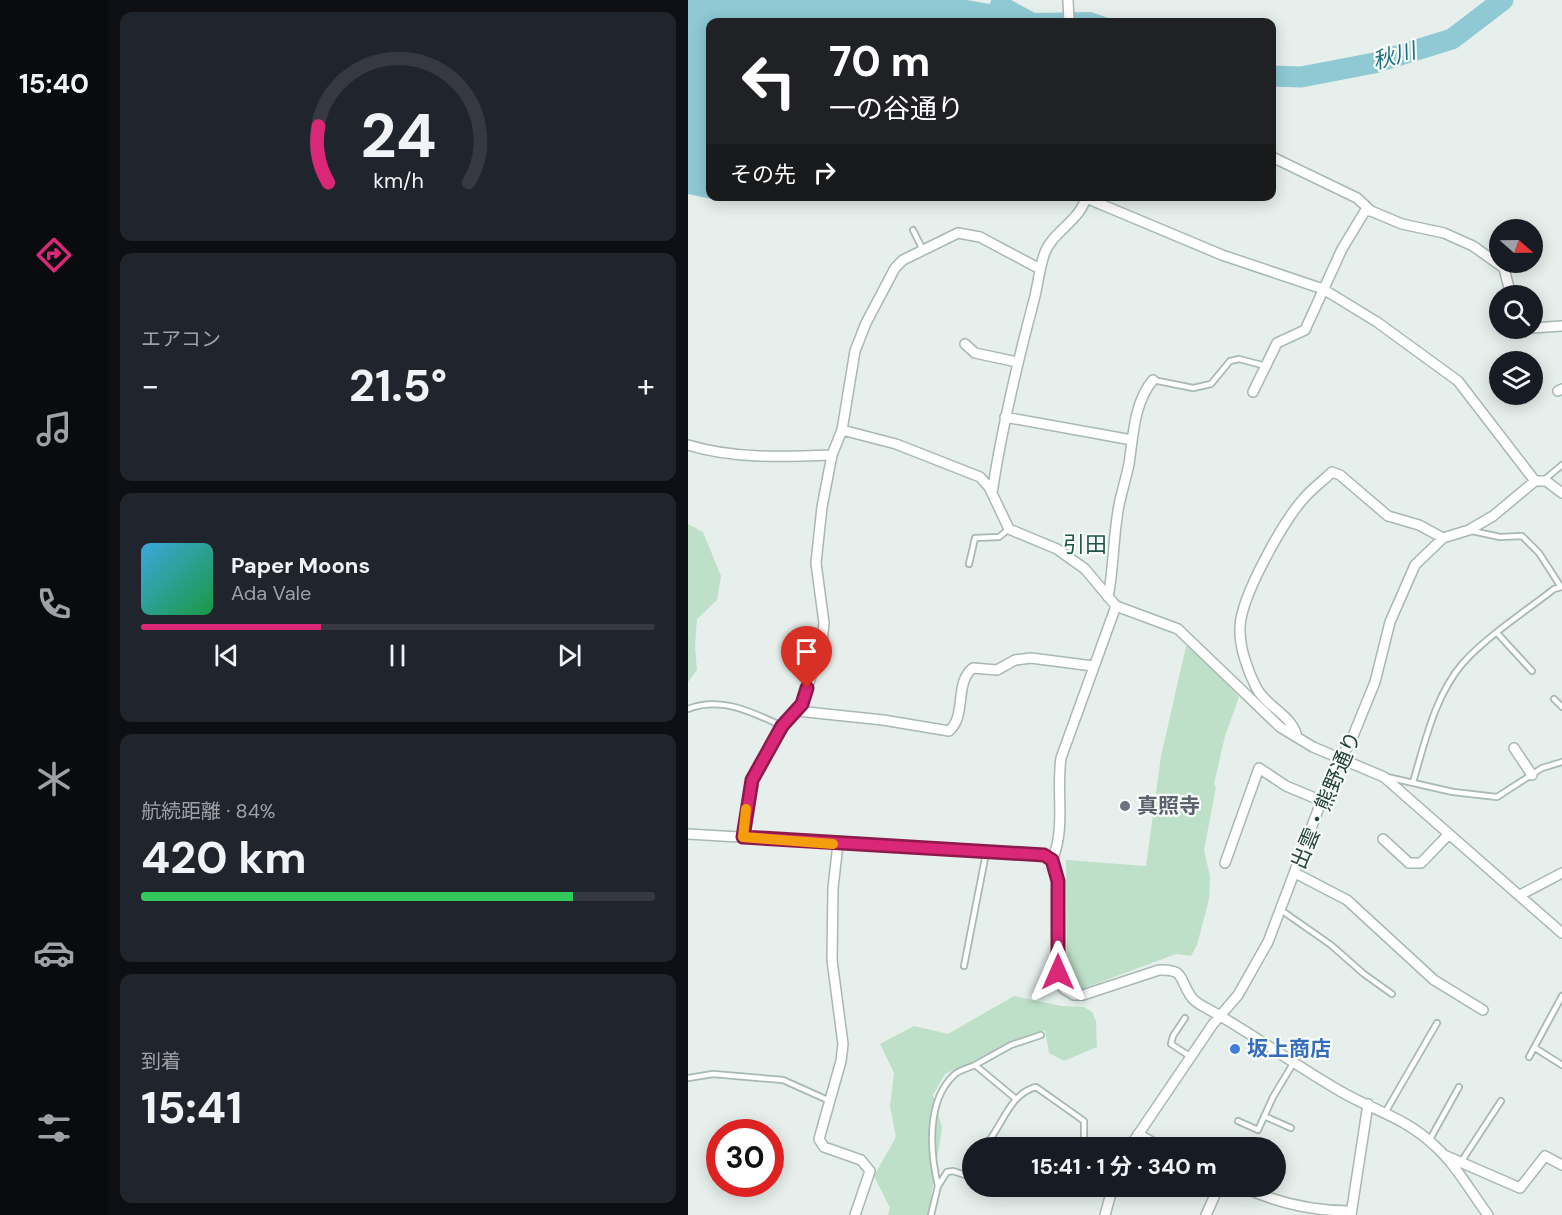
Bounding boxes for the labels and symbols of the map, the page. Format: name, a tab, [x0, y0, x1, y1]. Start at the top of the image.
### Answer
water label: 秋川	[1369, 35, 1421, 76]
north arrow	[1489, 219, 1543, 273]
district label: 引田	[1063, 530, 1107, 559]
pin	[781, 626, 832, 688]
street label: 出雲・熊野通り	[1284, 727, 1368, 873]
place label: 真照寺	[1137, 792, 1200, 820]
marker: 真照寺	[1118, 799, 1132, 813]
position arrow	[1026, 940, 1090, 1004]
place label: 坂上商店	[1247, 1035, 1331, 1063]
marker: 坂上商店	[1228, 1042, 1242, 1056]
speed limit sign: 30	[706, 1119, 784, 1197]

